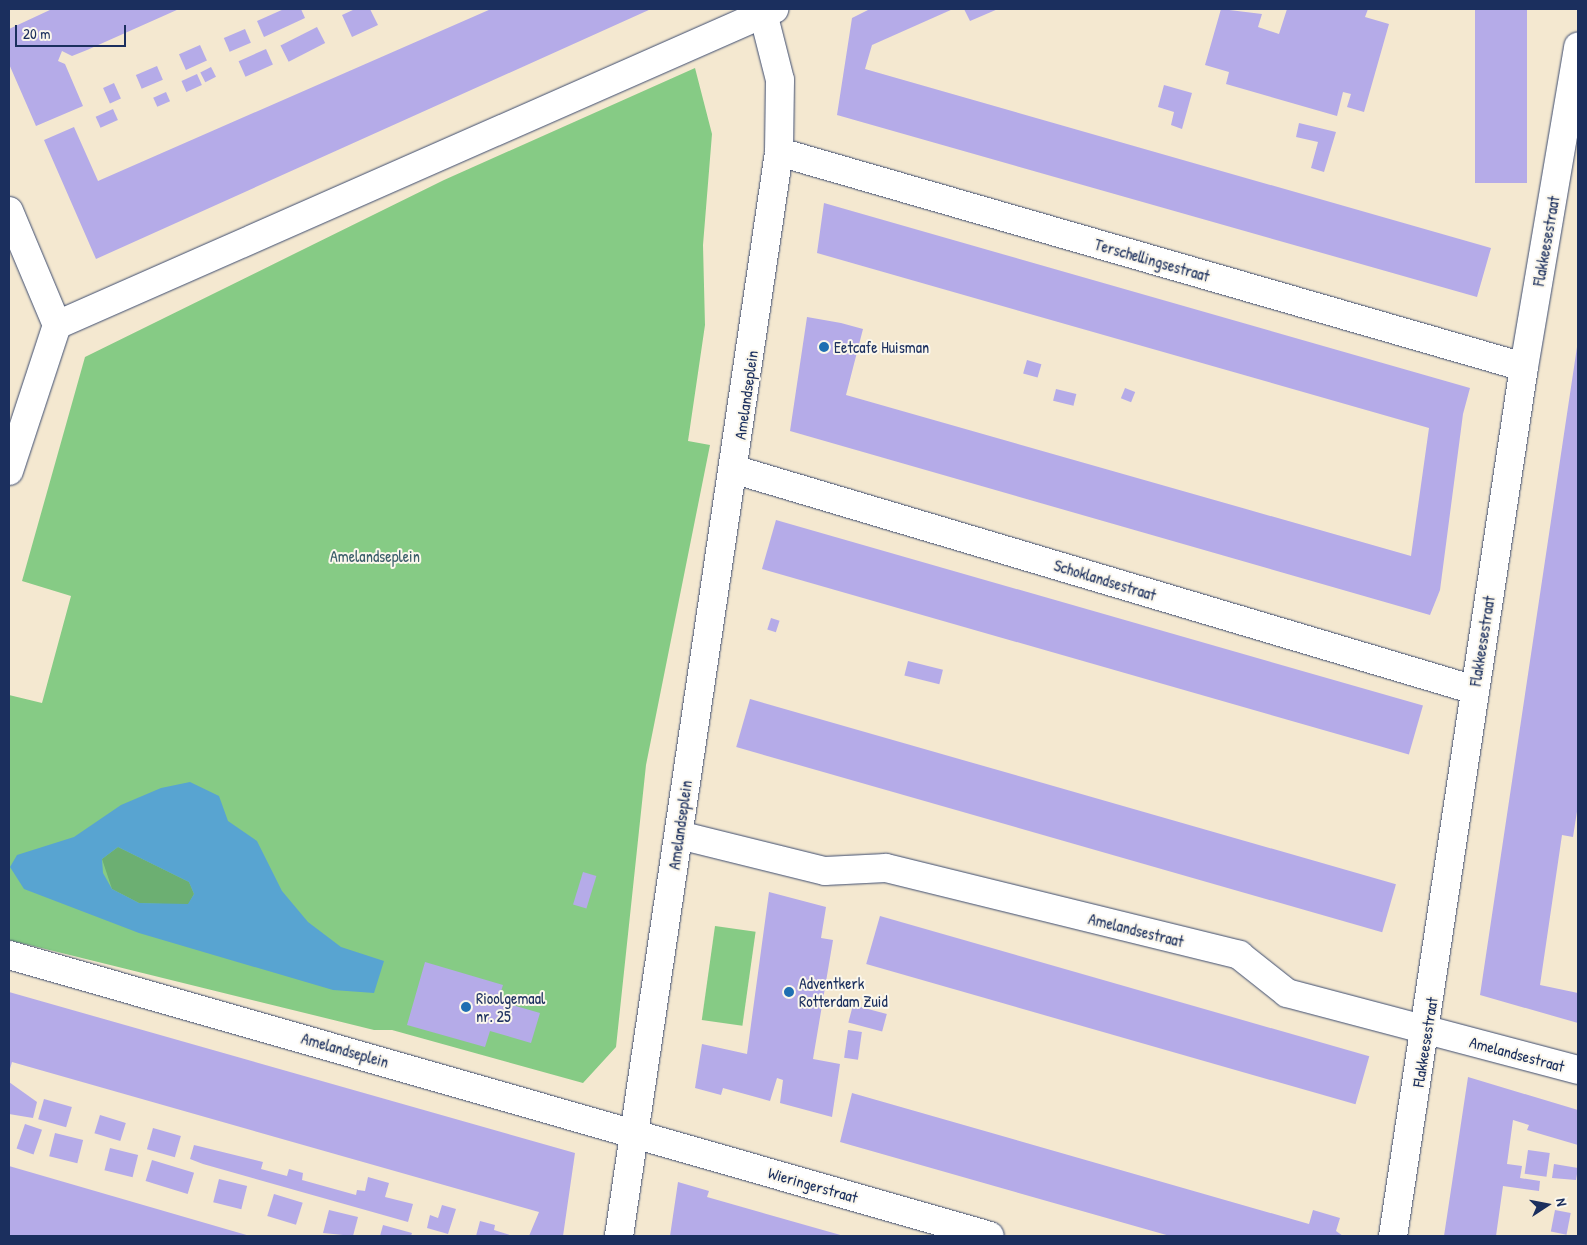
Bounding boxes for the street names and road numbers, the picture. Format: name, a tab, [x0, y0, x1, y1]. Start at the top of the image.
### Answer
street label: Flakkeesestraat	[1529, 195, 1563, 287]
street label: Terschellingsestraat	[1092, 234, 1212, 286]
street label: Amelandseplein	[730, 349, 762, 441]
street label: Schoklandsestraat	[1052, 555, 1158, 605]
street label: Flakkeesestraat	[1465, 595, 1499, 687]
street label: Amelandseplein	[664, 779, 696, 871]
street label: Amelandsestraat	[1086, 909, 1186, 951]
street label: Flakkeesestraat	[1408, 996, 1442, 1088]
street label: Amelandseplein	[299, 1028, 391, 1072]
street label: Amelandsestraat	[1467, 1032, 1567, 1076]
street label: Wieringerstraat	[766, 1163, 860, 1207]

